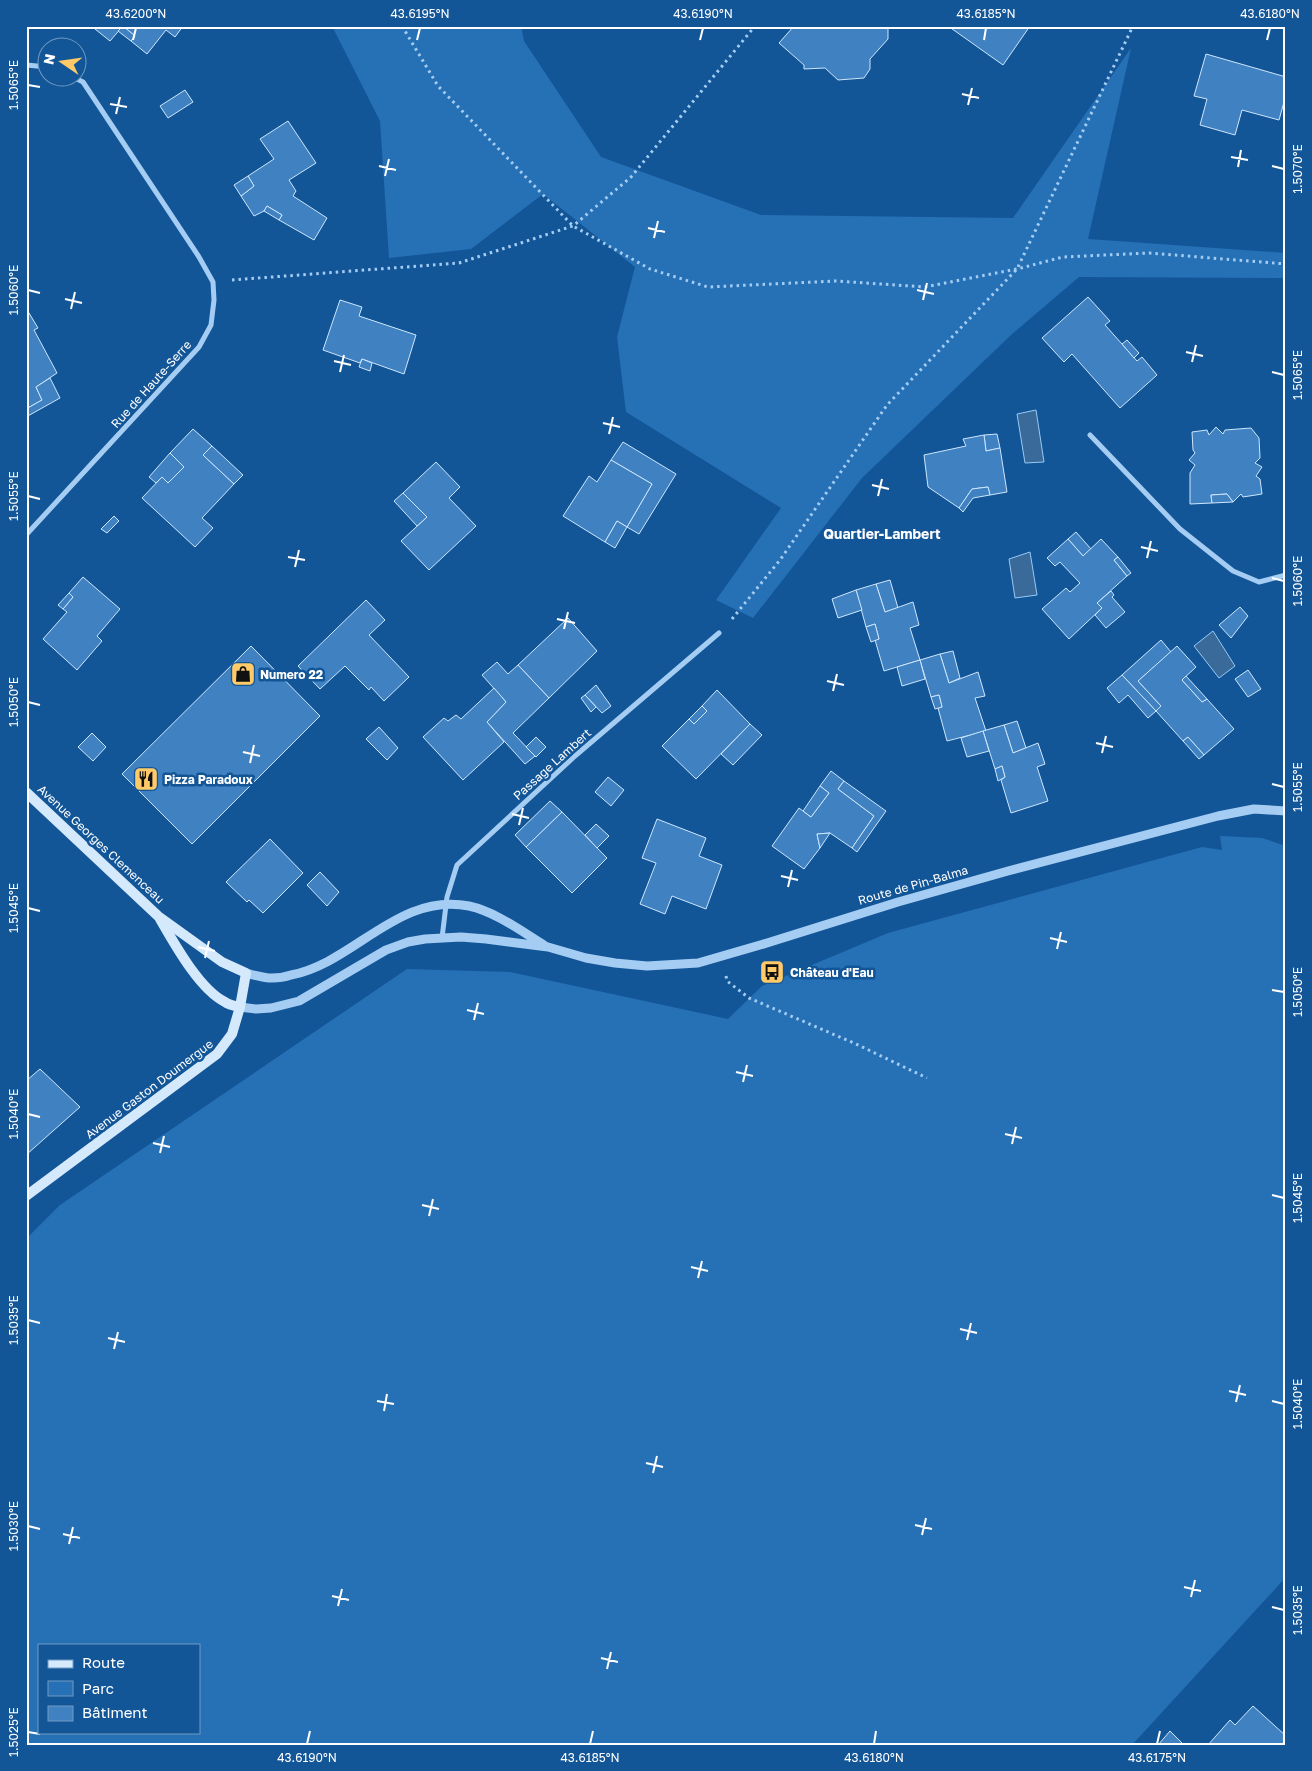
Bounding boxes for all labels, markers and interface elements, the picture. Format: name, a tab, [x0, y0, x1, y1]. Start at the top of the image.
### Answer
text: 43.6200°N	[106, 6, 166, 21]
text: 43.6195°N	[390, 6, 450, 21]
text: 43.6190°N	[673, 6, 733, 21]
text: 43.6185°N	[956, 6, 1016, 21]
text: 43.6180°N	[1240, 6, 1300, 21]
north arrow	[38, 38, 88, 88]
text: N	[39, 52, 58, 66]
text: 1.5065°E	[6, 60, 21, 110]
text: 1.5070°E	[1290, 144, 1305, 194]
text: 1.5060°E	[6, 265, 21, 315]
street label: Rue de Haute-Serre	[108, 337, 194, 431]
text: 1.5065°E	[1290, 350, 1305, 400]
text: 1.5055°E	[6, 471, 21, 521]
district label: Quartier-Lambert	[823, 525, 941, 542]
text: 1.5060°E	[1290, 556, 1305, 606]
shop icon: Numero 22	[230, 661, 256, 687]
place label: Numero 22	[260, 667, 323, 682]
text: 1.5050°E	[6, 677, 21, 727]
street label: Passage Lambert	[510, 725, 594, 803]
text: 1.5055°E	[1290, 762, 1305, 812]
restaurant icon: Pizza Paradoux	[133, 766, 159, 792]
place label: Pizza Paradoux	[164, 772, 253, 787]
street label: Avenue Georges Clemenceau	[35, 781, 167, 907]
street label: Route de Pin-Balma	[856, 862, 970, 908]
text: 1.5045°E	[6, 883, 21, 933]
bus stop icon: Château d'Eau	[759, 959, 785, 985]
place label: Château d'Eau	[790, 965, 874, 980]
text: 1.5050°E	[1290, 967, 1305, 1017]
street label: Avenue Gaston Doumergue	[82, 1036, 216, 1142]
text: 1.5040°E	[6, 1089, 21, 1139]
text: 1.5045°E	[1290, 1173, 1305, 1223]
text: 1.5035°E	[6, 1295, 21, 1345]
text: 1.5040°E	[1290, 1379, 1305, 1429]
text: 1.5030°E	[6, 1501, 21, 1551]
text: 1.5035°E	[1290, 1585, 1305, 1635]
legend	[38, 1644, 200, 1734]
text: Route	[82, 1653, 125, 1671]
text: Parc	[82, 1679, 114, 1697]
text: Bâtiment	[82, 1703, 147, 1721]
text: 1.5025°E	[6, 1707, 21, 1757]
text: 43.6190°N	[277, 1750, 337, 1765]
text: 43.6185°N	[560, 1750, 620, 1765]
text: 43.6180°N	[844, 1750, 904, 1765]
text: 43.6175°N	[1128, 1750, 1186, 1765]

